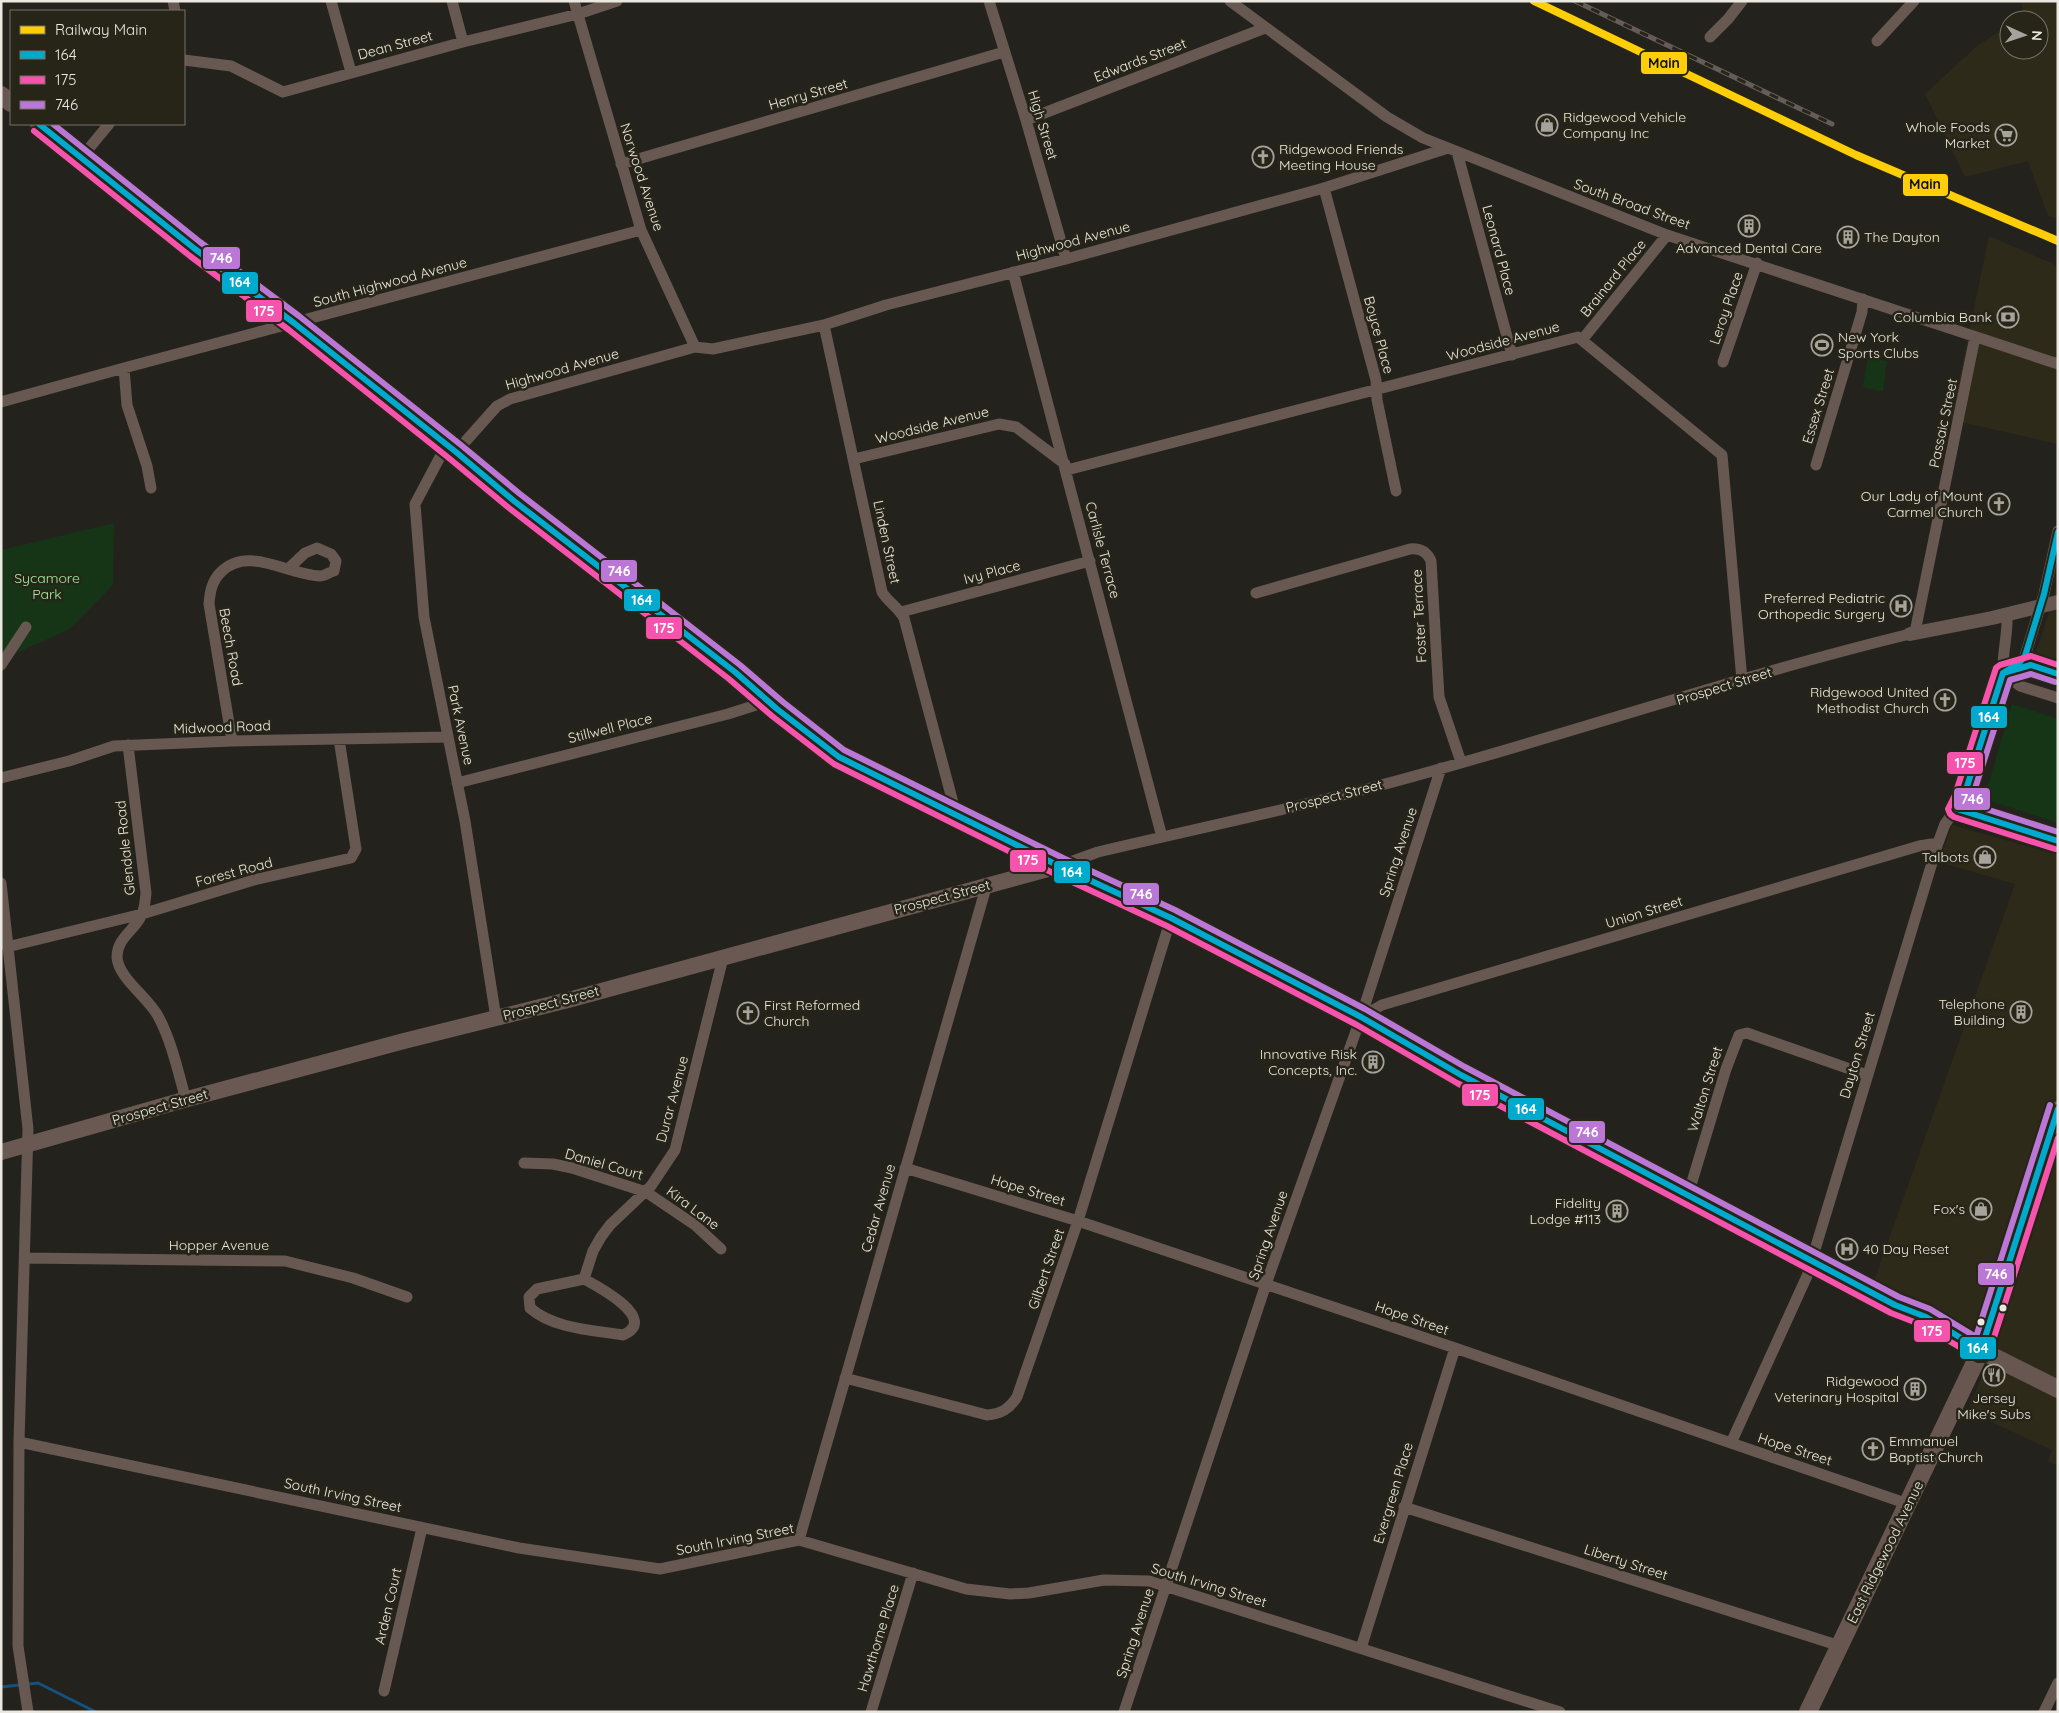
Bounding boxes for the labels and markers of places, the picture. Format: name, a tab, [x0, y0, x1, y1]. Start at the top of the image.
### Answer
place label: Ridgewood Vehicle Company Inc	[1563, 108, 1686, 142]
shop icon: Ridgewood Vehicle Company Inc	[1535, 113, 1559, 137]
place label: Whole Foods Market	[1906, 118, 1990, 152]
supermarket icon: Whole Foods Market	[1994, 123, 2018, 147]
place label: Ridgewood Friends Meeting House	[1279, 140, 1403, 174]
church icon: Ridgewood Friends Meeting House	[1251, 145, 1275, 169]
building icon: Advanced Dental Care	[1737, 214, 1761, 238]
building icon: The Dayton	[1836, 225, 1860, 249]
place label: The Dayton	[1864, 228, 1940, 246]
place label: Advanced Dental Care	[1676, 239, 1822, 257]
bank icon: Columbia Bank	[1996, 305, 2020, 329]
place label: Columbia Bank	[1894, 308, 1992, 326]
place label: New York Sports Clubs	[1838, 328, 1919, 362]
sports icon: New York Sports Clubs	[1810, 333, 1834, 357]
place label: Our Lady of Mount Carmel Church	[1861, 487, 1983, 521]
church icon: Our Lady of Mount Carmel Church	[1987, 492, 2011, 516]
place label: Preferred Pediatric Orthopedic Surgery	[1758, 589, 1885, 623]
hospital icon: Preferred Pediatric Orthopedic Surgery	[1889, 594, 1913, 618]
place label: Ridgewood United Methodist Church	[1810, 683, 1929, 717]
church icon: Ridgewood United Methodist Church	[1933, 688, 1957, 712]
shop icon: Talbots	[1973, 845, 1997, 869]
place label: Talbots	[1922, 848, 1969, 866]
place label: Telephone Building	[1938, 995, 2005, 1029]
place label: First Reformed Church	[764, 996, 860, 1030]
building icon: Telephone Building	[2009, 1000, 2033, 1024]
church icon: First Reformed Church	[736, 1001, 760, 1025]
place label: Innovative Risk Concepts, Inc.	[1260, 1045, 1357, 1079]
building icon: Innovative Risk Concepts, Inc.	[1361, 1050, 1385, 1074]
place label: Fidelity Lodge #113	[1530, 1194, 1601, 1228]
shop icon: Fox's	[1969, 1197, 1993, 1221]
building icon: Fidelity Lodge #113	[1605, 1199, 1629, 1223]
place label: Fox's	[1933, 1200, 1965, 1218]
hospital icon: 40 Day Reset	[1835, 1237, 1859, 1261]
place label: 40 Day Reset	[1863, 1240, 1950, 1258]
unlabelled marker	[1998, 1303, 2008, 1313]
unlabelled marker	[1976, 1317, 1986, 1327]
restaurant icon: Jersey Mike's Subs	[1982, 1363, 2006, 1387]
place label: Ridgewood Veterinary Hospital	[1774, 1372, 1899, 1406]
building icon: Ridgewood Veterinary Hospital	[1903, 1377, 1927, 1401]
place label: Jersey Mike's Subs	[1957, 1389, 2031, 1423]
place label: Emmanuel Baptist Church	[1889, 1432, 1983, 1466]
church icon: Emmanuel Baptist Church	[1861, 1437, 1885, 1461]

